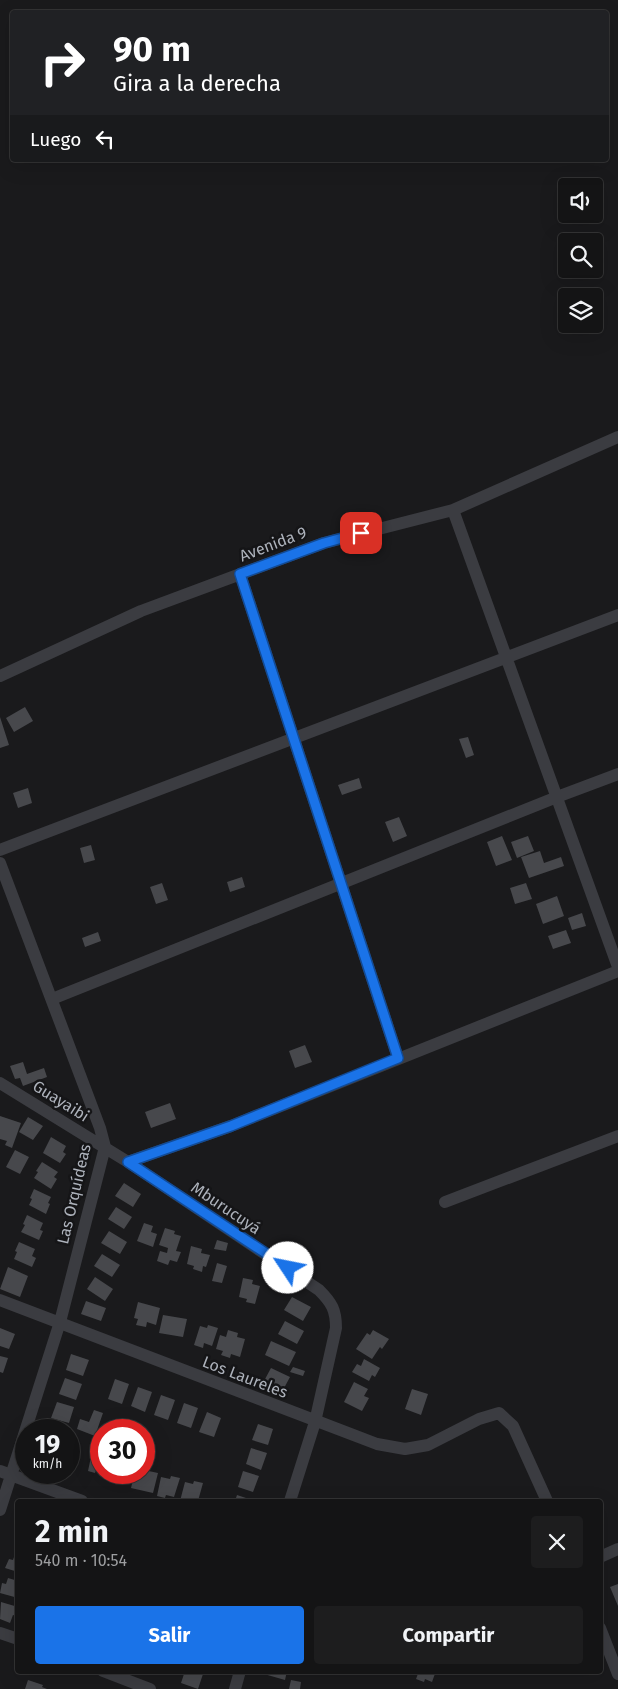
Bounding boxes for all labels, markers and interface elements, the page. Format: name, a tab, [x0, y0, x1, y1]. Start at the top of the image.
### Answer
text: 90 m	[113, 28, 191, 70]
icon: right	[30, 30, 95, 95]
text: Gira a la derecha	[113, 70, 281, 97]
icon: left	[91, 125, 119, 153]
text: Luego	[30, 128, 81, 151]
map controls	[558, 178, 603, 333]
button: sound	[558, 178, 603, 223]
button: search	[558, 233, 603, 278]
button: layers	[558, 288, 603, 333]
pin	[340, 512, 382, 554]
icon: arrive	[347, 519, 375, 547]
street label: Avenida 9	[237, 522, 309, 566]
street label: Guayaibi	[29, 1076, 93, 1126]
street label: Las Orquídeas	[53, 1142, 95, 1246]
street label: Mburucuyá	[188, 1178, 264, 1238]
position arrow	[261, 1241, 313, 1293]
street label: Los Laureles	[200, 1352, 290, 1402]
speed limit sign: 30	[90, 1419, 155, 1484]
text: 19	[35, 1430, 60, 1460]
text: km/h	[33, 1457, 62, 1471]
text: 2 min	[35, 1514, 109, 1550]
button: close	[531, 1516, 583, 1568]
text: 540 m · 10:54	[35, 1551, 127, 1570]
button: Salir	[35, 1606, 304, 1664]
button: Compartir	[314, 1606, 583, 1664]

